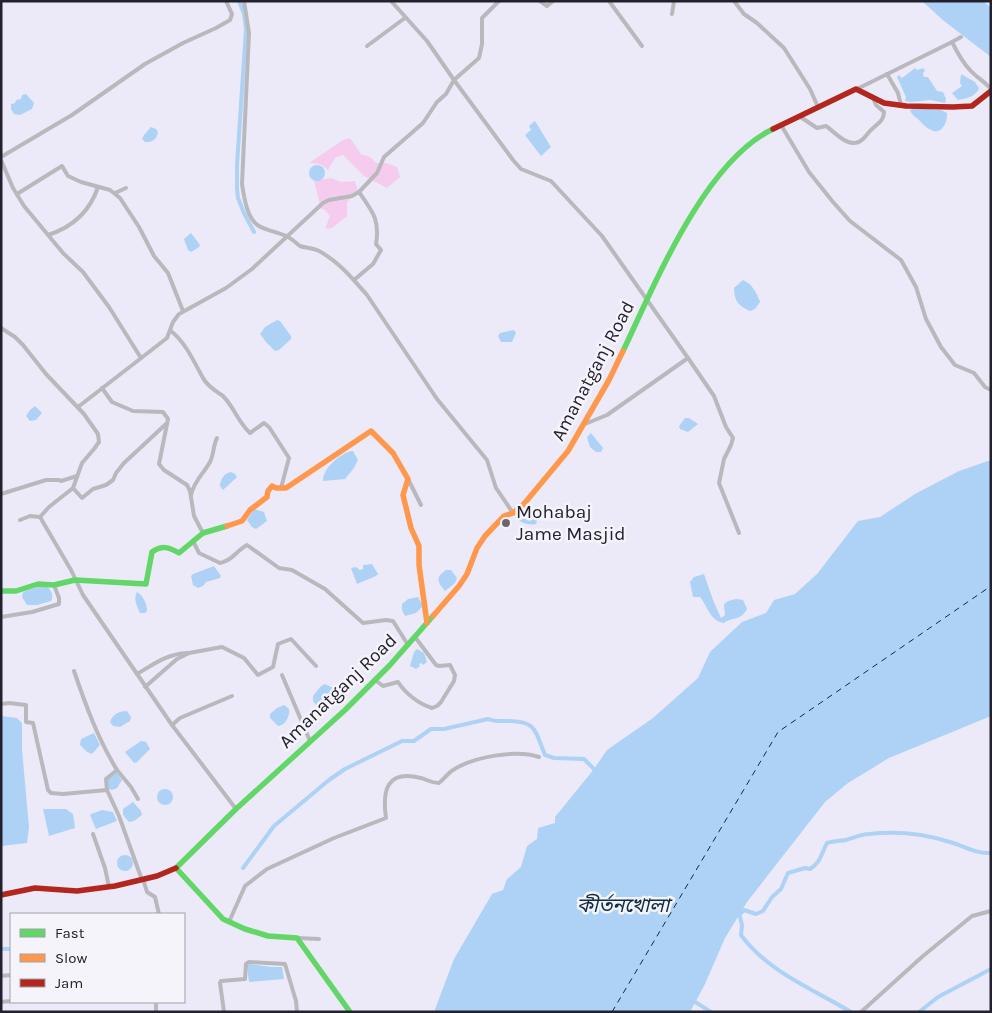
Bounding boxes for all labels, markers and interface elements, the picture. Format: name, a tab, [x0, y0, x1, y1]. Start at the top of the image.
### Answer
street label: Amanatganj Road	[547, 297, 639, 445]
place label: Mohabaj Jame Masjid	[516, 501, 626, 545]
marker: Mohabaj Jame Masjid	[500, 517, 512, 529]
street label: Amanatganj Road	[275, 629, 401, 753]
water label: কীর্তনখোলা	[577, 893, 673, 917]
legend	[10, 913, 185, 1003]
text: Fast	[55, 924, 85, 942]
text: Slow	[55, 949, 87, 967]
text: Jam	[55, 974, 83, 992]

